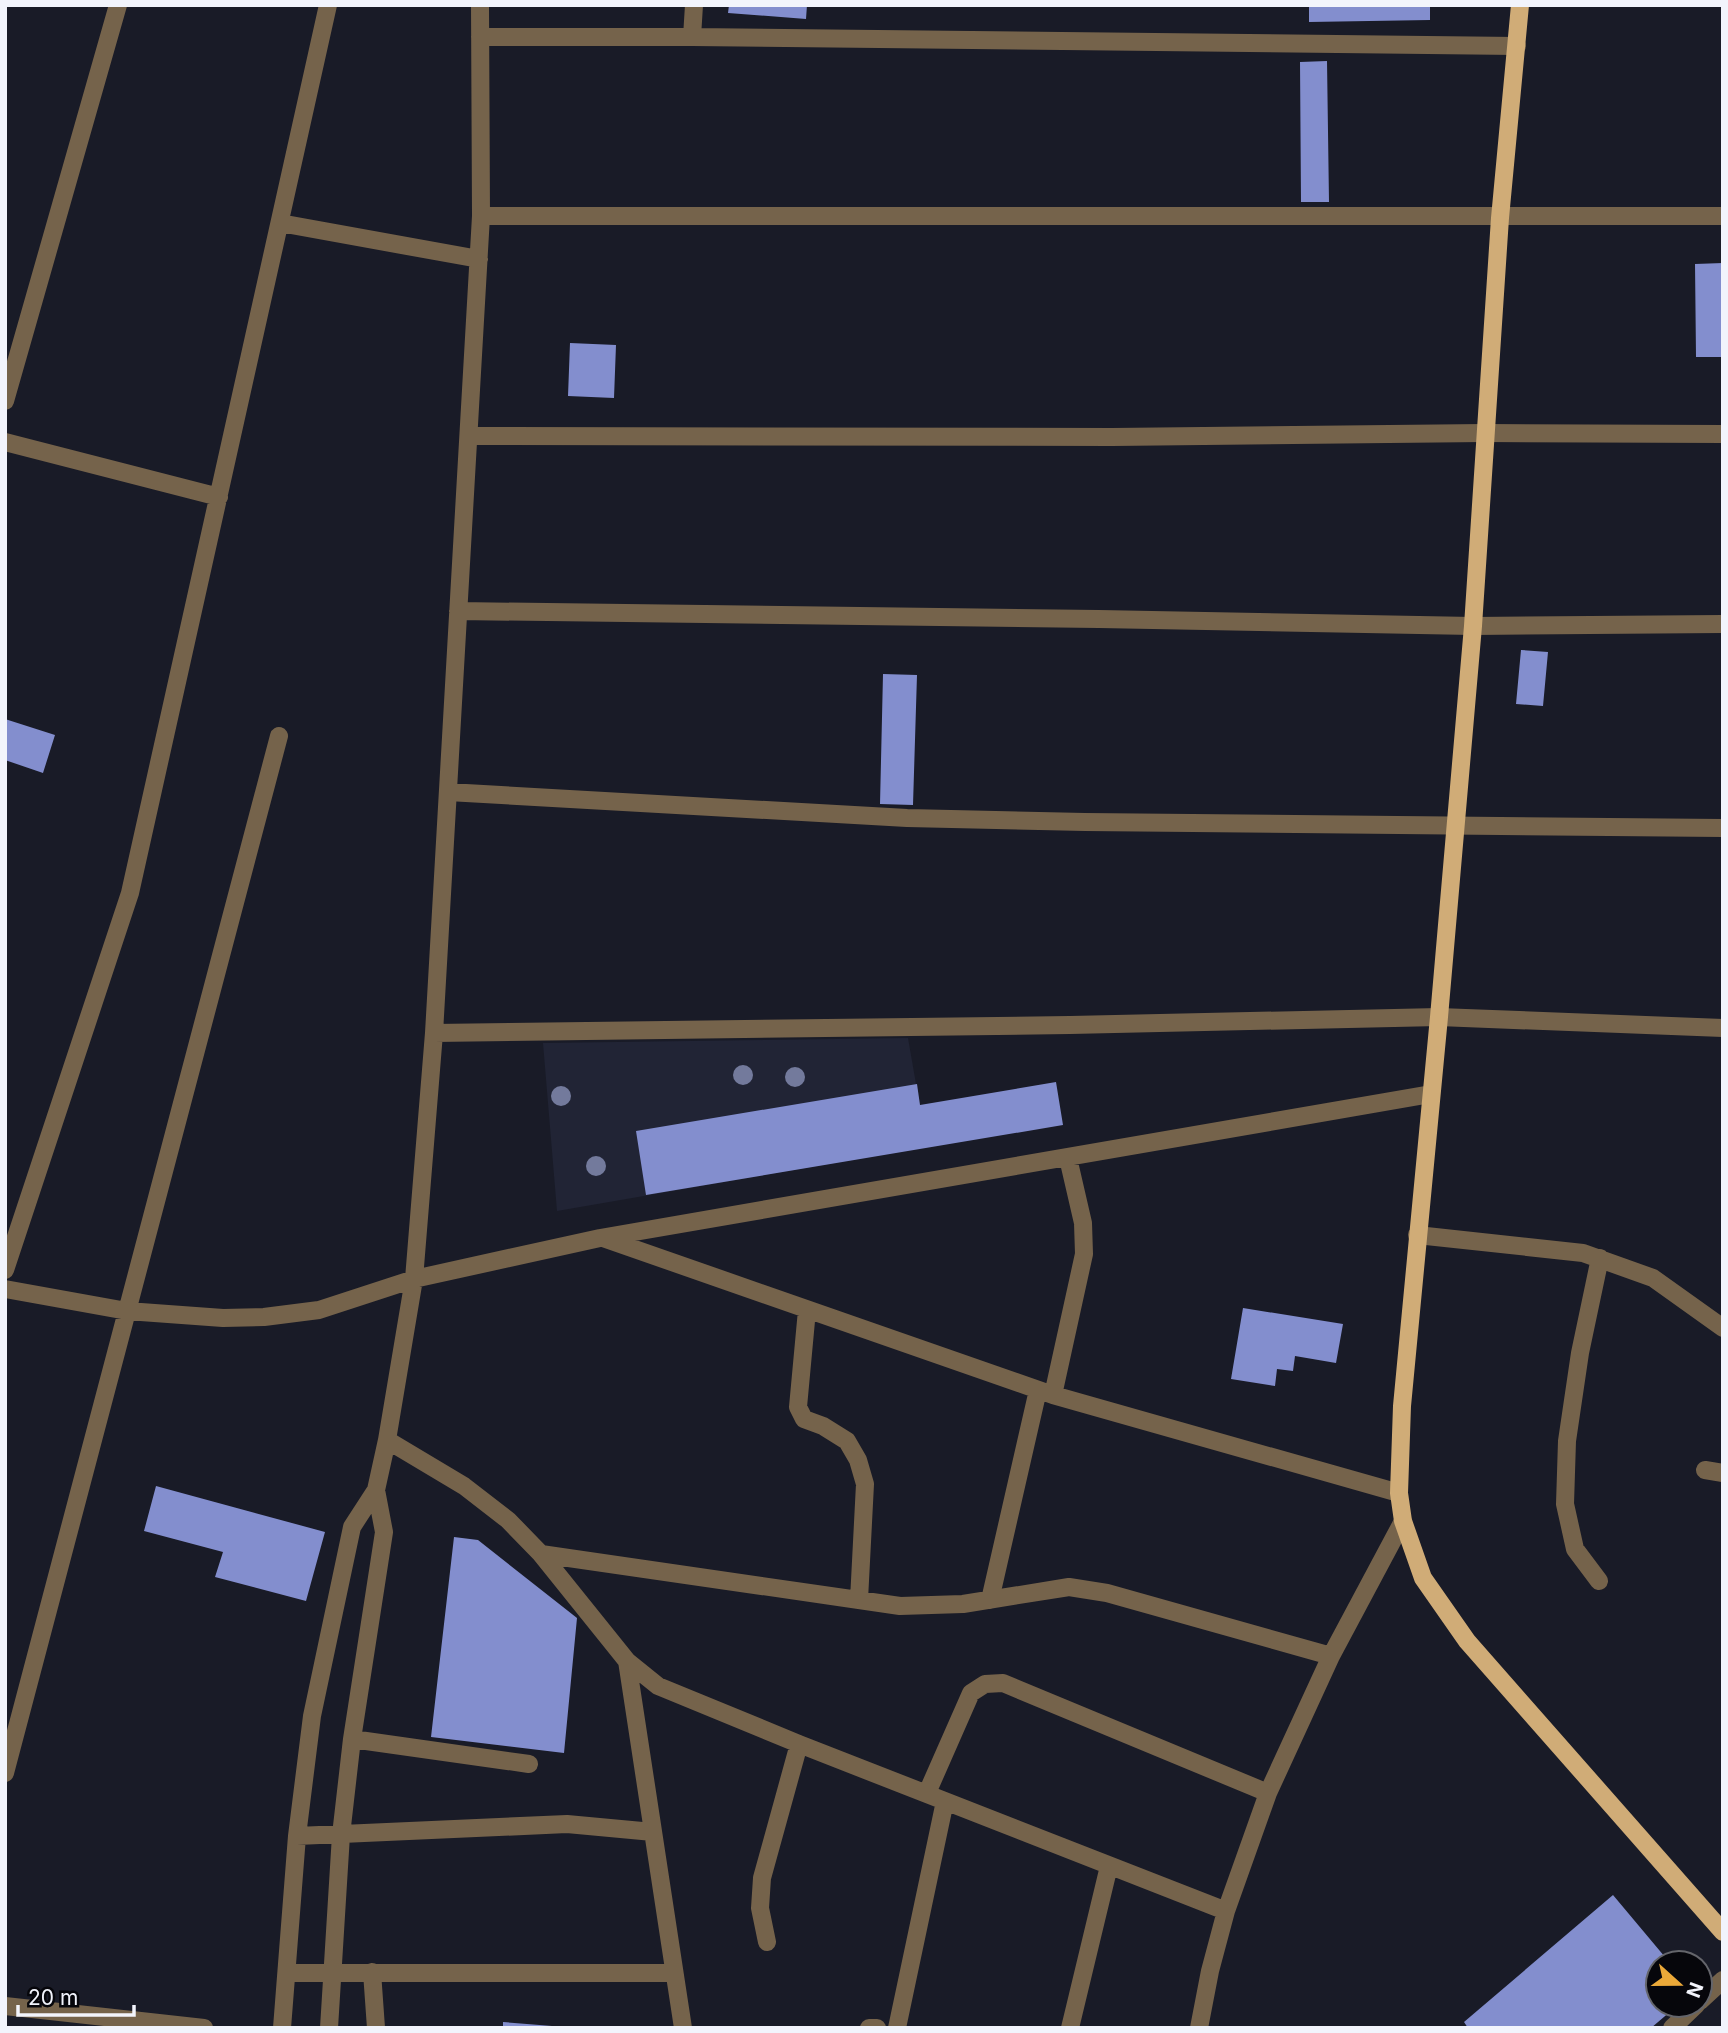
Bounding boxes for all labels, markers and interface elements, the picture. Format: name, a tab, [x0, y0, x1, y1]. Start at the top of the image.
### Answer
north arrow	[1644, 1949, 1714, 2019]
scale bar	[18, 1974, 133, 2018]
text: N	[1681, 1979, 1708, 2001]
text: 20 m	[28, 1985, 78, 2010]

